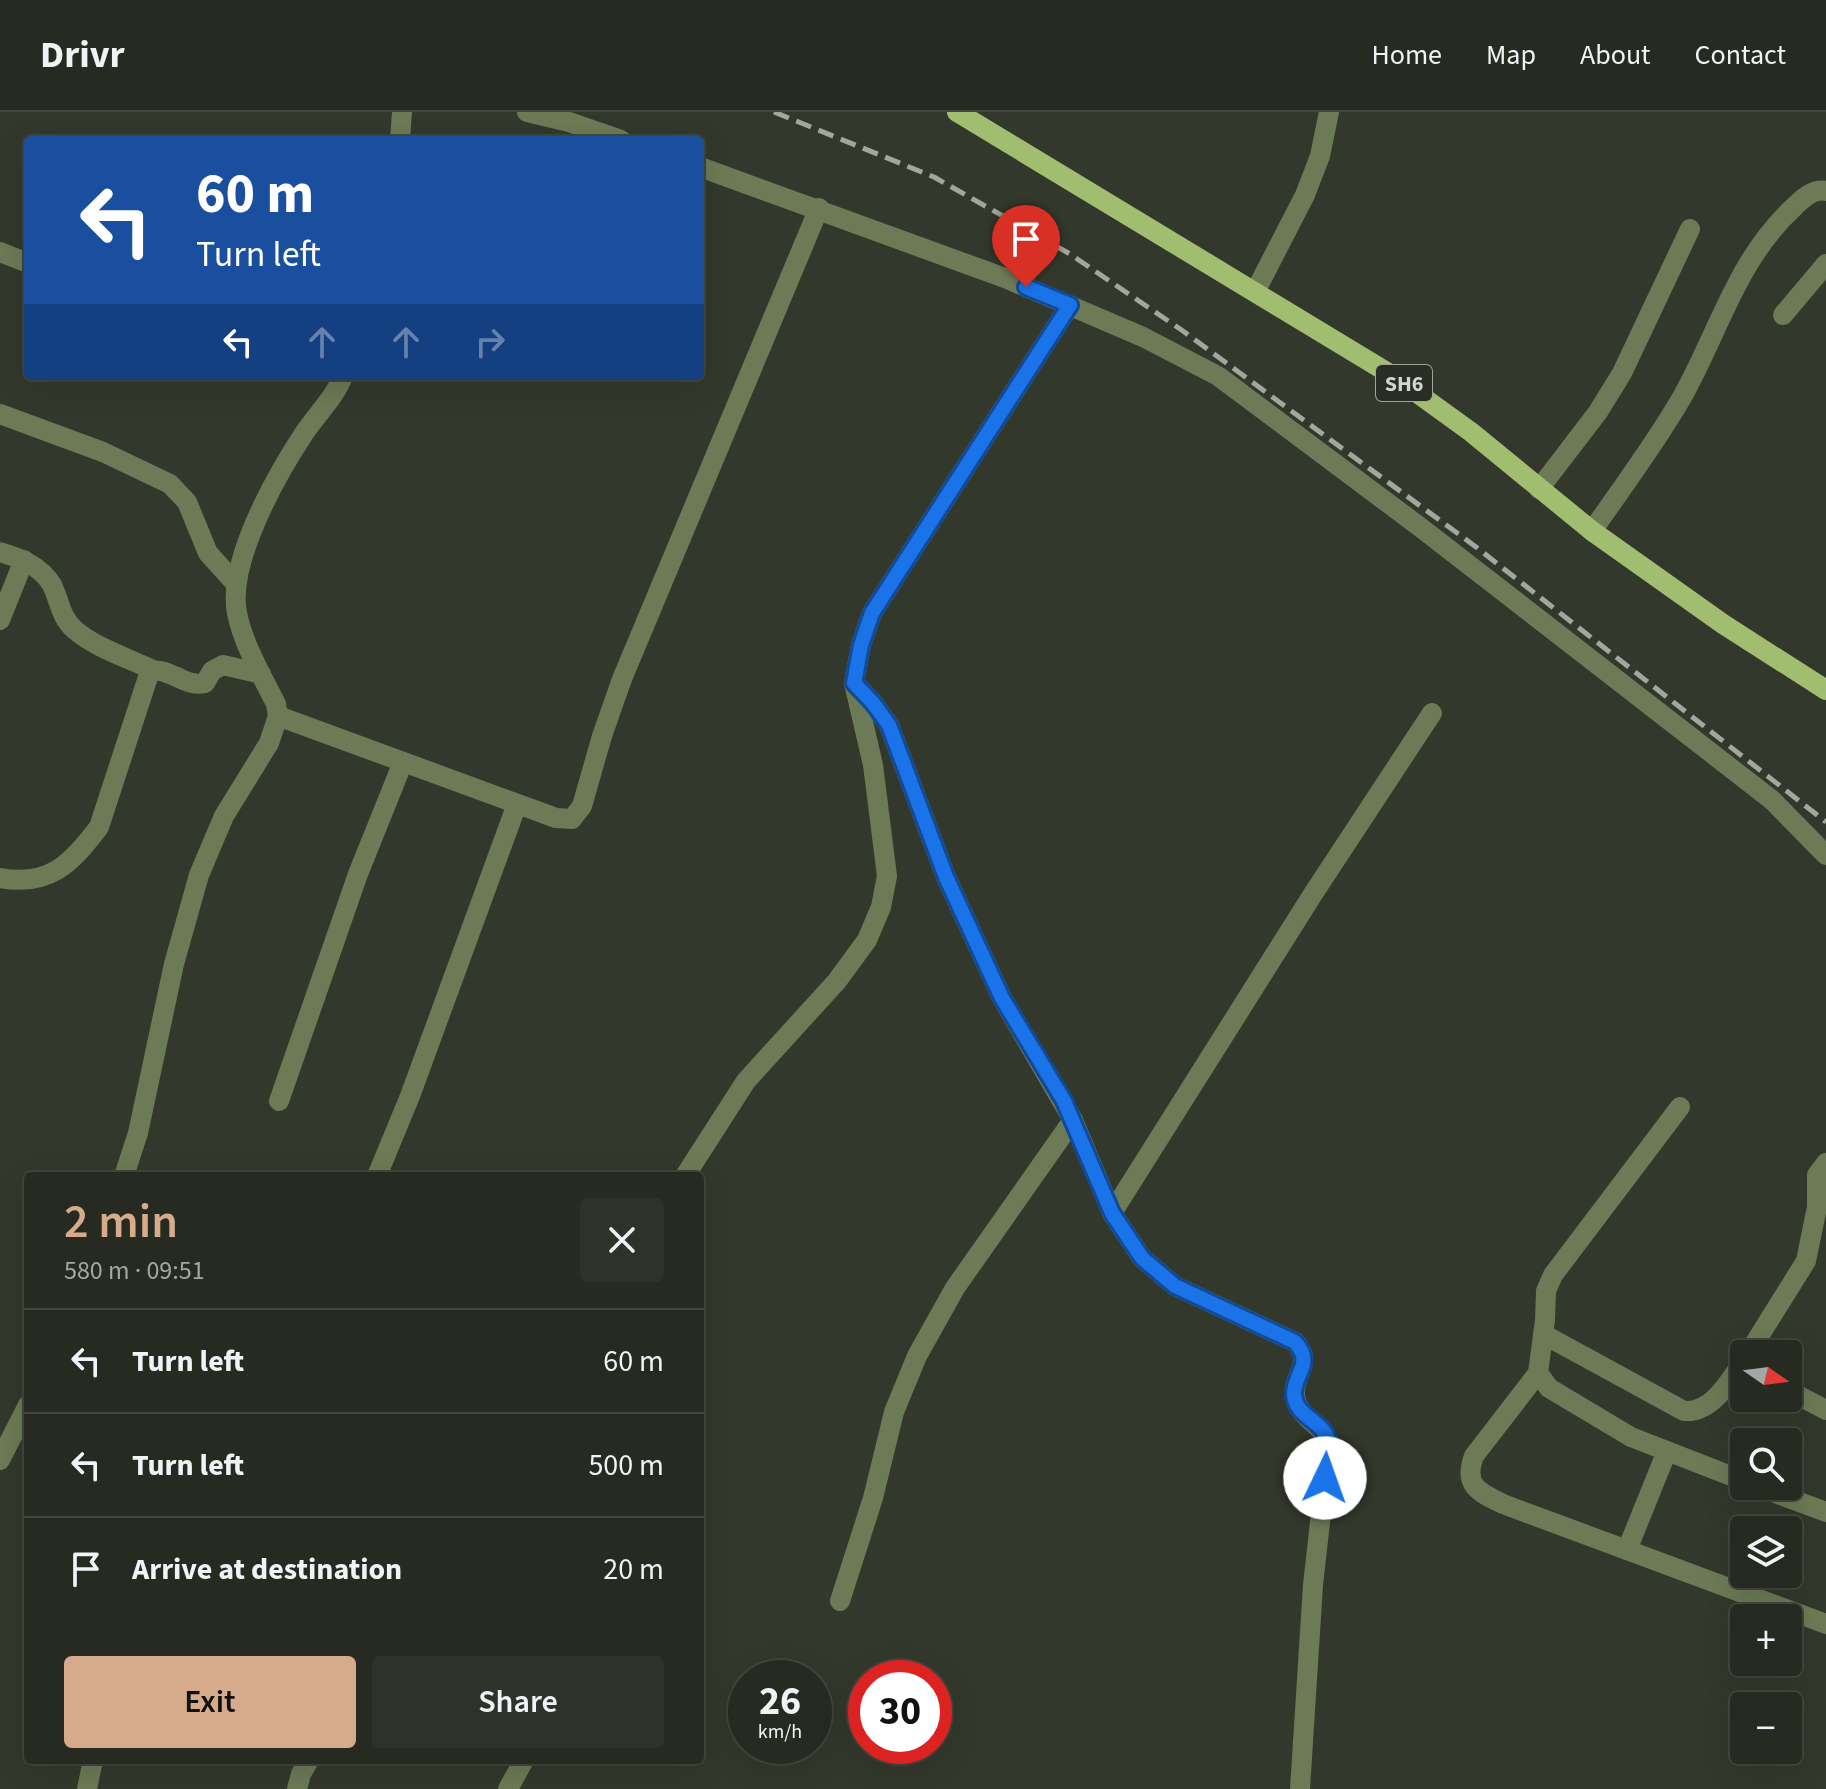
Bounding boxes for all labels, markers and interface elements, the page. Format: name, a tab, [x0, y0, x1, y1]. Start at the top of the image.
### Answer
text: Drivr	[40, 28, 125, 82]
text: Home	[1371, 35, 1442, 75]
text: Map	[1486, 35, 1536, 75]
text: About	[1580, 35, 1651, 75]
text: Contact	[1695, 35, 1786, 75]
text: 60 m	[196, 155, 314, 234]
icon: left	[64, 168, 168, 272]
pin	[992, 205, 1060, 287]
icon: arrive	[1004, 217, 1048, 261]
text: Turn left	[196, 229, 321, 280]
icon: left	[216, 320, 260, 364]
icon: ahead	[300, 320, 344, 364]
icon: ahead	[384, 320, 428, 364]
icon: right	[468, 320, 512, 364]
road number: SH6	[1376, 365, 1432, 401]
text: 2 min	[64, 1188, 178, 1256]
button: close	[580, 1198, 664, 1282]
text: 580 m · 09:51	[64, 1252, 205, 1289]
icon: left	[64, 1339, 108, 1383]
text: Turn left	[132, 1340, 244, 1383]
text: 60 m	[603, 1340, 664, 1383]
north arrow	[1730, 1340, 1802, 1412]
map controls	[1730, 1340, 1802, 1764]
button: search	[1730, 1428, 1802, 1500]
position arrow	[1283, 1436, 1367, 1520]
icon: left	[64, 1443, 108, 1487]
text: Turn left	[132, 1444, 244, 1487]
text: 500 m	[588, 1444, 664, 1487]
button: layers	[1730, 1516, 1802, 1588]
icon: arrive	[64, 1547, 108, 1591]
text: Arrive at destination	[132, 1548, 402, 1591]
text: 20 m	[603, 1548, 664, 1591]
button: +	[1730, 1604, 1802, 1676]
button: Exit	[64, 1656, 356, 1748]
button: Share	[372, 1656, 664, 1748]
speed limit sign: 30	[848, 1660, 952, 1764]
text: 26	[759, 1673, 801, 1730]
button: −	[1730, 1692, 1802, 1764]
text: km/h	[758, 1718, 802, 1746]

